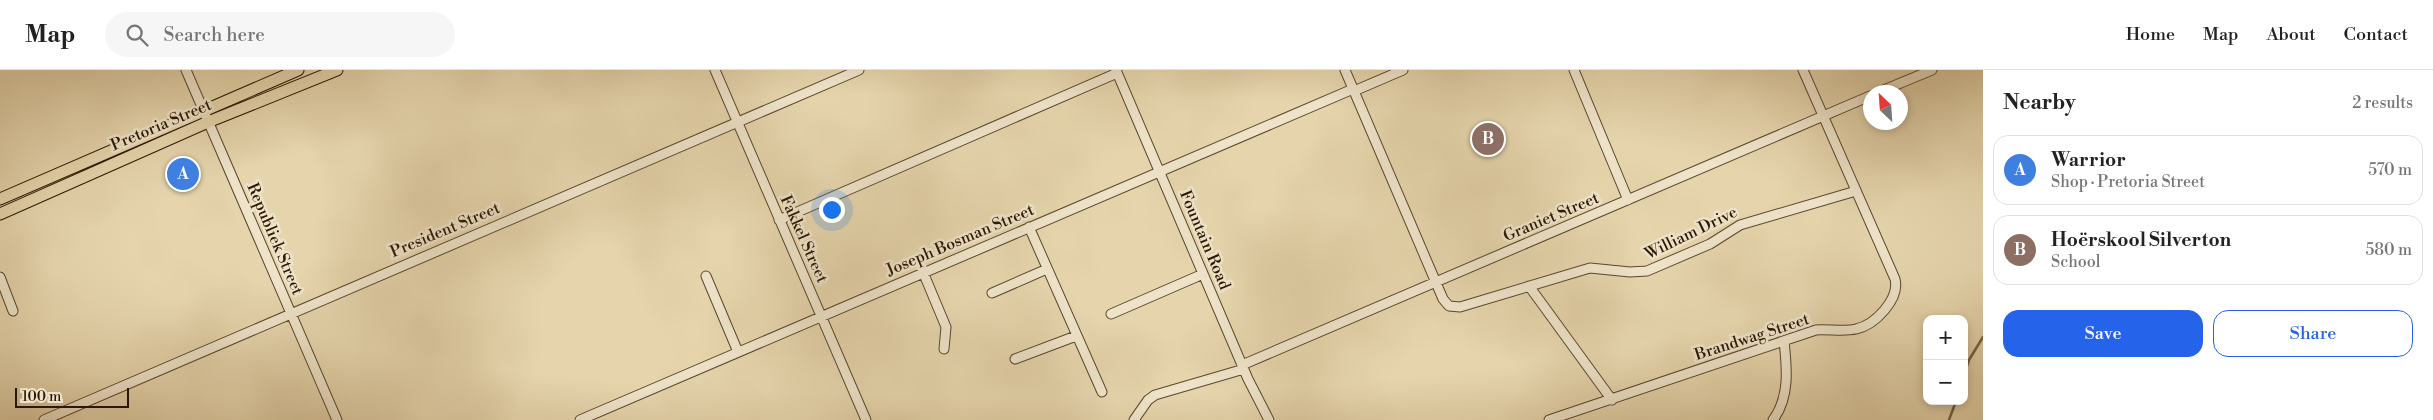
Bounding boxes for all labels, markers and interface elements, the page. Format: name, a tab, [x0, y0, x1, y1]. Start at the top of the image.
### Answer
search box	[105, 12, 455, 57]
text: Map	[25, 20, 75, 50]
icon: search	[123, 21, 151, 49]
text: Search here	[163, 23, 265, 47]
text: Home	[2126, 23, 2175, 46]
text: Map	[2203, 23, 2239, 46]
text: About	[2267, 23, 2316, 46]
text: Contact	[2344, 23, 2408, 46]
north arrow	[1863, 85, 1908, 130]
text: Nearby	[2003, 90, 2076, 116]
text: 2 results	[2352, 93, 2413, 113]
street label: Pretoria Street	[108, 95, 215, 155]
pin: B	[1472, 120, 1504, 158]
text: Warrior	[2051, 148, 2126, 172]
pin: A	[167, 155, 199, 193]
text: A	[2014, 160, 2026, 180]
text: 570 m	[2368, 160, 2412, 180]
text: Shop · Pretoria Street	[2051, 172, 2205, 192]
street label: Republiek Street	[242, 180, 308, 298]
street label: Fountain Road	[1175, 187, 1235, 293]
street label: Graniet Street	[1500, 188, 1602, 246]
street label: Fakkel Street	[776, 192, 832, 286]
your location	[819, 197, 845, 223]
street label: President Street	[387, 198, 503, 262]
street label: Joseph Bosman Street	[882, 200, 1037, 281]
street label: William Drive	[1641, 202, 1740, 264]
text: Hoërskool Silverton	[2051, 228, 2231, 252]
text: B	[2014, 240, 2026, 260]
text: 580 m	[2365, 240, 2412, 260]
text: School	[2051, 252, 2100, 272]
street label: Brandwag Street	[1691, 309, 1812, 365]
button: Save	[2003, 310, 2203, 357]
button: Share	[2213, 310, 2413, 357]
map controls	[1923, 315, 1968, 405]
button: +	[1923, 315, 1968, 360]
button: −	[1923, 360, 1968, 405]
scale bar	[15, 385, 129, 408]
text: 100 m	[22, 388, 61, 406]

